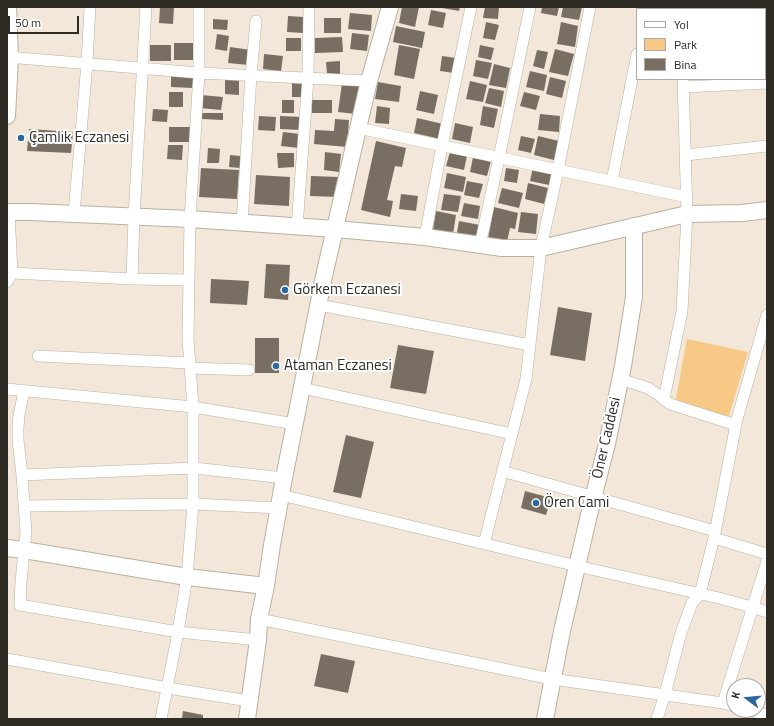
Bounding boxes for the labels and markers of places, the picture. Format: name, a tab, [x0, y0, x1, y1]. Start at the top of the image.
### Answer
place label: Çamlık Eczanesi	[29, 129, 129, 147]
marker: Çamlık Eczanesi	[16, 133, 26, 143]
place label: Görkem Eczanesi	[293, 281, 401, 299]
marker: Görkem Eczanesi	[280, 285, 290, 295]
place label: Ataman Eczanesi	[284, 357, 392, 375]
marker: Ataman Eczanesi	[271, 361, 281, 371]
place label: Ören Cami	[544, 494, 609, 512]
marker: Ören Cami	[531, 498, 541, 508]

